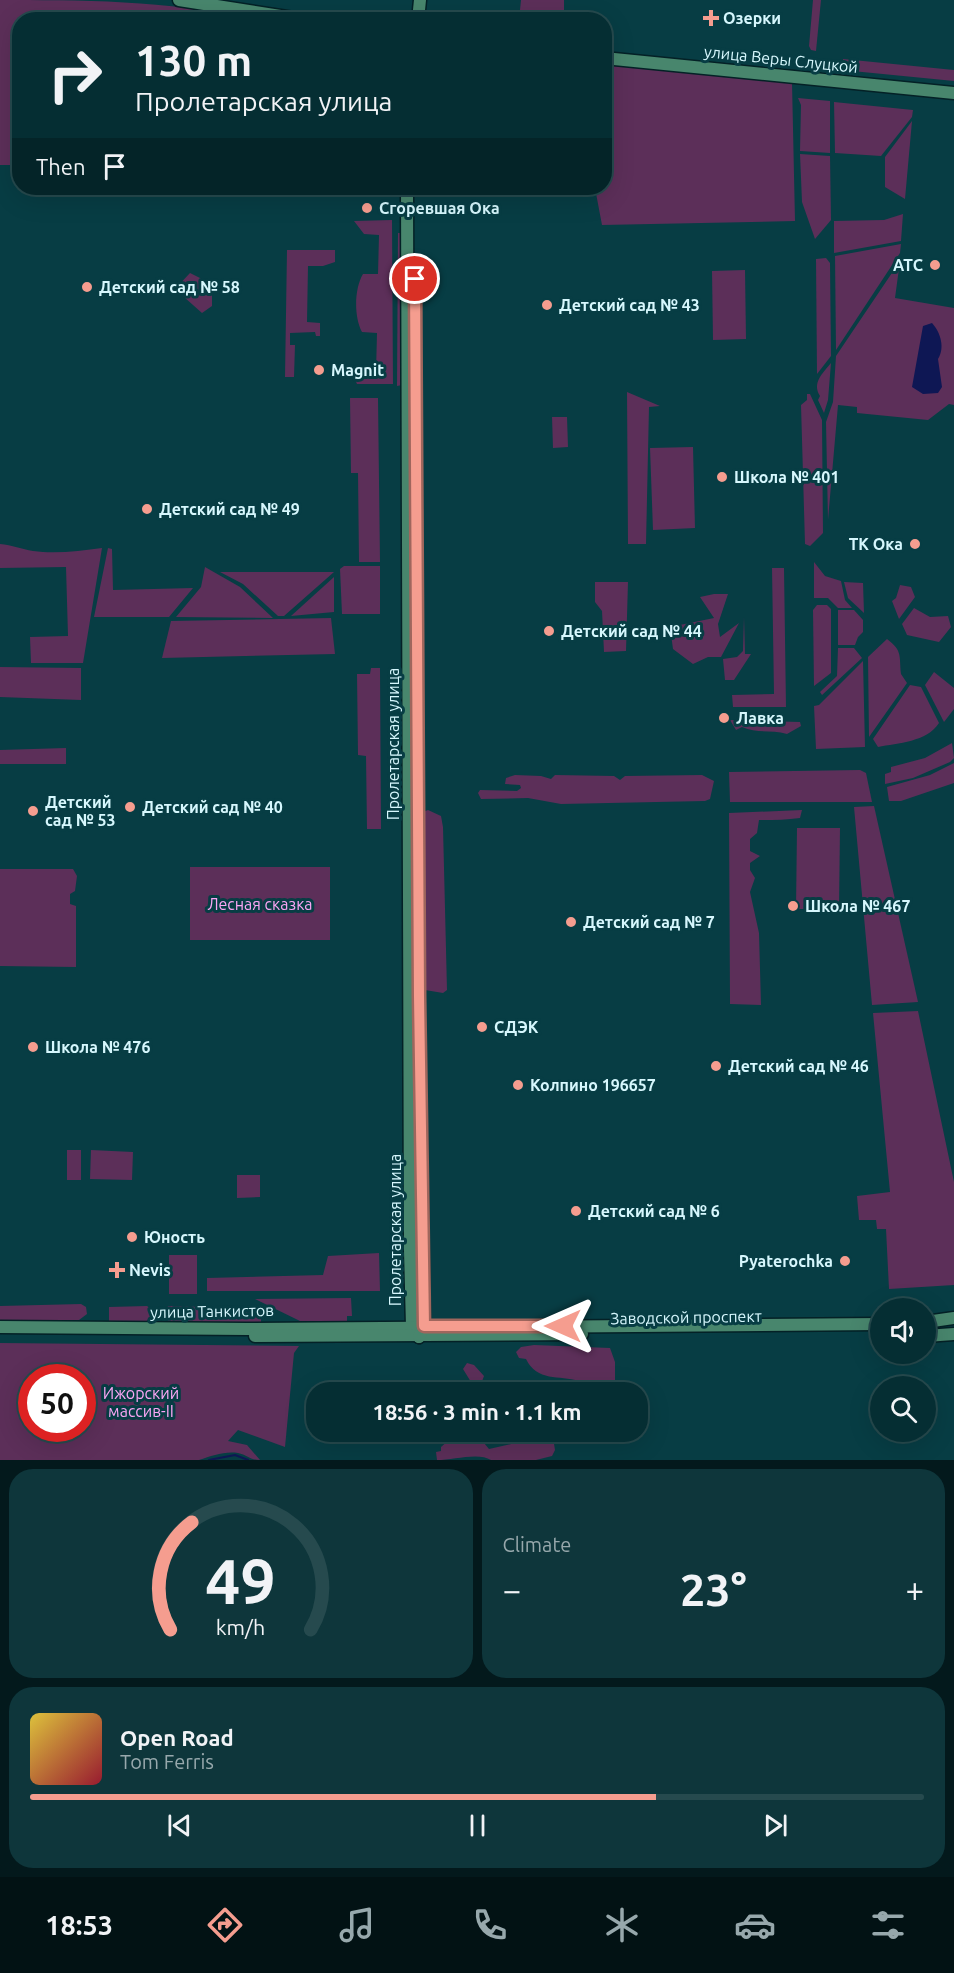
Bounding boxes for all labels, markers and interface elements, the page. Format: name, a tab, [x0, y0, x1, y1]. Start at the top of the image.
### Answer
place label: Озерки	[723, 9, 781, 27]
marker: Озерки	[704, 11, 718, 25]
icon: right	[36, 36, 114, 114]
text: 130 m	[135, 37, 252, 84]
street label: улица Веры Слуцкой	[703, 42, 859, 76]
text: Пролетарская улица	[135, 86, 393, 116]
icon: arrive	[98, 150, 131, 183]
text: Then	[36, 154, 86, 179]
place label: Сгоревшая Ока	[379, 199, 500, 217]
marker: Сгоревшая Ока	[360, 201, 374, 215]
pin	[389, 253, 440, 304]
place label: АТС	[893, 256, 923, 274]
marker: АТС	[928, 258, 942, 272]
icon: arrive	[398, 262, 431, 295]
place label: Детский сад № 58	[99, 278, 240, 296]
marker: Детский сад № 58	[80, 280, 94, 294]
place label: Детский сад № 43	[559, 296, 700, 314]
marker: Детский сад № 43	[540, 298, 554, 312]
place label: Magnit	[331, 361, 384, 379]
marker: Magnit	[312, 363, 326, 377]
place label: Школа № 401	[734, 468, 839, 486]
marker: Школа № 401	[715, 470, 729, 484]
place label: Детский сад № 49	[159, 500, 300, 518]
marker: Детский сад № 49	[140, 502, 154, 516]
place label: ТК Ока	[849, 535, 903, 553]
marker: ТК Ока	[908, 537, 922, 551]
place label: Детский сад № 44	[561, 622, 702, 640]
marker: Детский сад № 44	[542, 624, 556, 638]
street label: Пролетарская улица	[384, 668, 402, 820]
place label: Лавка	[736, 709, 784, 727]
marker: Лавка	[717, 711, 731, 725]
place label: Детский сад № 53	[45, 793, 116, 829]
place label: Детский сад № 40	[142, 798, 283, 816]
marker: Детский сад № 40	[123, 800, 137, 814]
marker: Детский сад № 53	[26, 804, 40, 818]
park label: Лесная сказка	[207, 895, 313, 913]
place label: Школа № 467	[805, 897, 910, 915]
marker: Школа № 467	[786, 899, 800, 913]
place label: Детский сад № 7	[583, 913, 715, 931]
marker: Детский сад № 7	[564, 915, 578, 929]
place label: СДЭК	[494, 1018, 539, 1036]
marker: СДЭК	[475, 1020, 489, 1034]
place label: Школа № 476	[45, 1038, 150, 1056]
marker: Школа № 476	[26, 1040, 40, 1054]
place label: Детский сад № 46	[728, 1057, 869, 1075]
marker: Детский сад № 46	[709, 1059, 723, 1073]
place label: Колпино 196657	[530, 1076, 656, 1094]
marker: Колпино 196657	[511, 1078, 525, 1092]
street label: Пролетарская улица	[386, 1154, 404, 1306]
place label: Детский сад № 6	[588, 1202, 720, 1220]
marker: Детский сад № 6	[569, 1204, 583, 1218]
place label: Юность	[144, 1228, 205, 1246]
marker: Юность	[125, 1230, 139, 1244]
place label: Pyaterochka	[739, 1252, 833, 1270]
marker: Pyaterochka	[838, 1254, 852, 1268]
place label: Nevis	[129, 1261, 171, 1279]
marker: Nevis	[110, 1263, 124, 1277]
position arrow	[531, 1294, 595, 1358]
map controls	[870, 1298, 936, 1442]
button: sound	[870, 1298, 936, 1364]
street label: улица Танкистов	[150, 1301, 274, 1321]
street label: Заводской проспект	[610, 1307, 762, 1327]
speed limit sign: 50	[18, 1364, 96, 1442]
button: search	[870, 1376, 936, 1442]
park label: Ижорский массив-II	[103, 1384, 179, 1420]
text: 18:56 · 3 min · 1.1 km	[372, 1399, 582, 1424]
text: Climate	[503, 1533, 571, 1556]
text: 49	[206, 1546, 276, 1616]
text: 23°	[680, 1564, 747, 1615]
text: −	[503, 1571, 521, 1608]
text: +	[905, 1571, 924, 1608]
text: km/h	[216, 1616, 265, 1640]
text: Open Road	[120, 1725, 234, 1750]
text: Tom Ferris	[120, 1750, 214, 1773]
icon: previous	[163, 1809, 196, 1842]
icon: pause	[461, 1809, 494, 1842]
icon: next	[759, 1809, 792, 1842]
icon: directions	[204, 1904, 246, 1946]
icon: music	[336, 1904, 378, 1946]
icon: phone	[469, 1904, 511, 1946]
icon: climate	[601, 1904, 643, 1946]
icon: car	[734, 1904, 776, 1946]
icon: filters	[867, 1904, 909, 1946]
text: 18:53	[45, 1910, 113, 1940]

